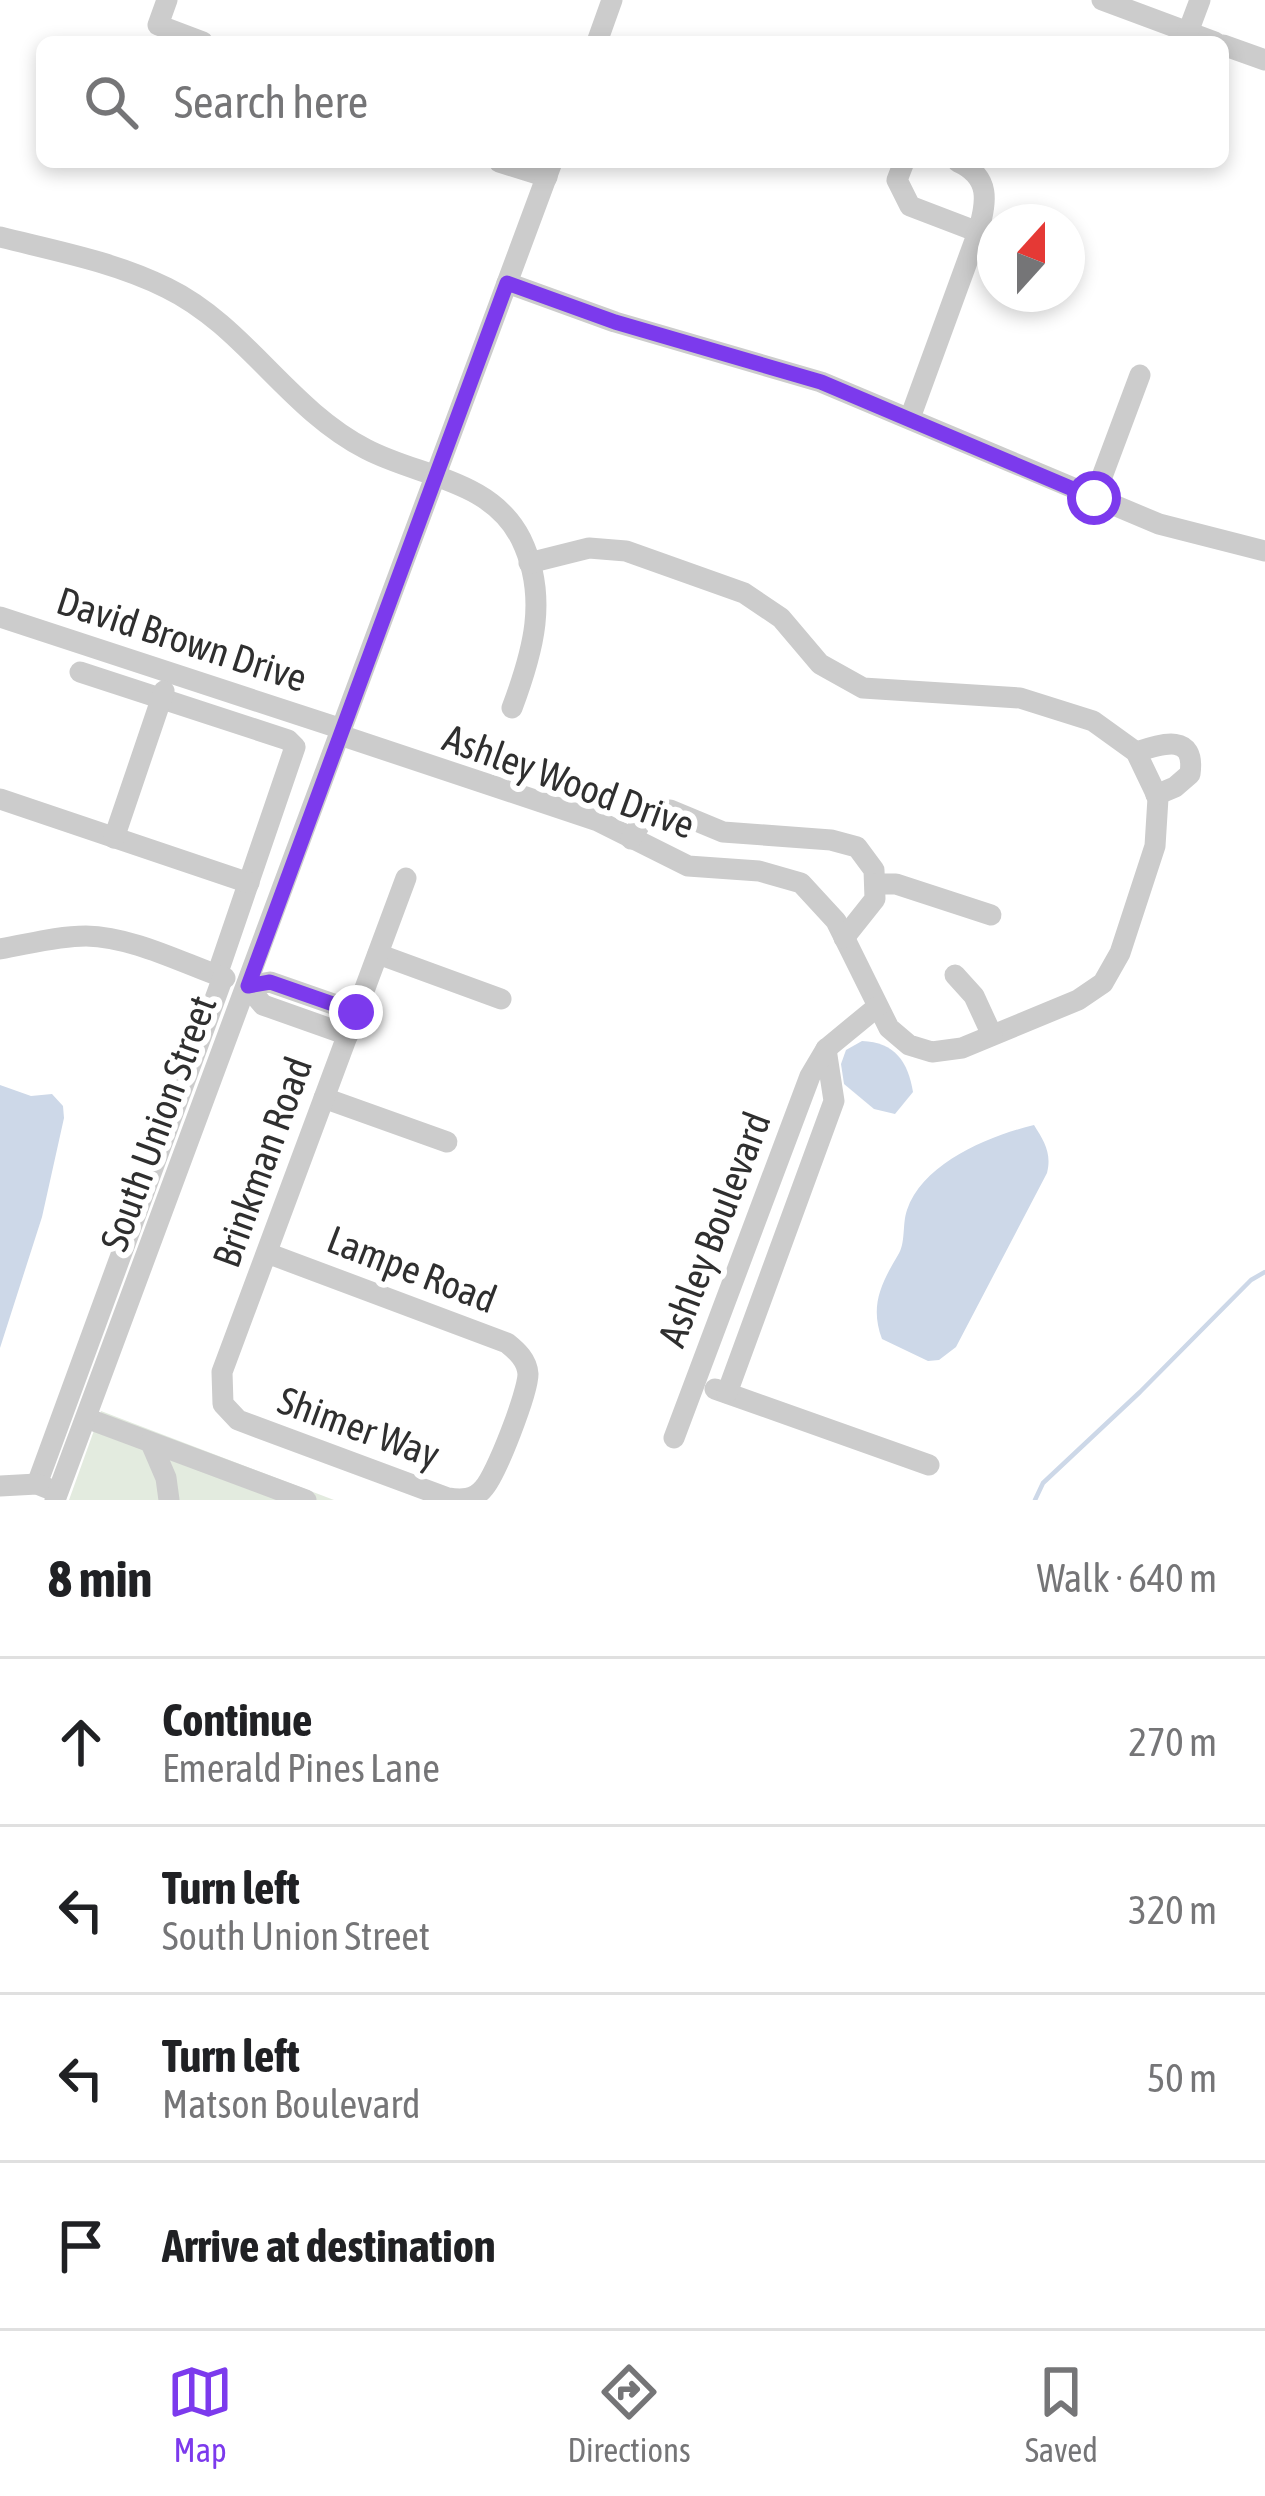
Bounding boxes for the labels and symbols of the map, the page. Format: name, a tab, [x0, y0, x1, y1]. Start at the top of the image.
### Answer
north arrow	[977, 204, 1085, 312]
route start	[1067, 471, 1121, 525]
street label: David Brown Drive	[52, 578, 312, 700]
street label: Ashley Wood Drive	[438, 715, 700, 847]
route end	[329, 985, 383, 1039]
street label: South Union Street	[91, 990, 225, 1256]
street label: Brinkman Road	[204, 1051, 320, 1273]
street label: Ashley Boulevard	[649, 1106, 779, 1352]
street label: Lampe Road	[321, 1217, 503, 1321]
street label: Shimer Way	[272, 1378, 446, 1476]

